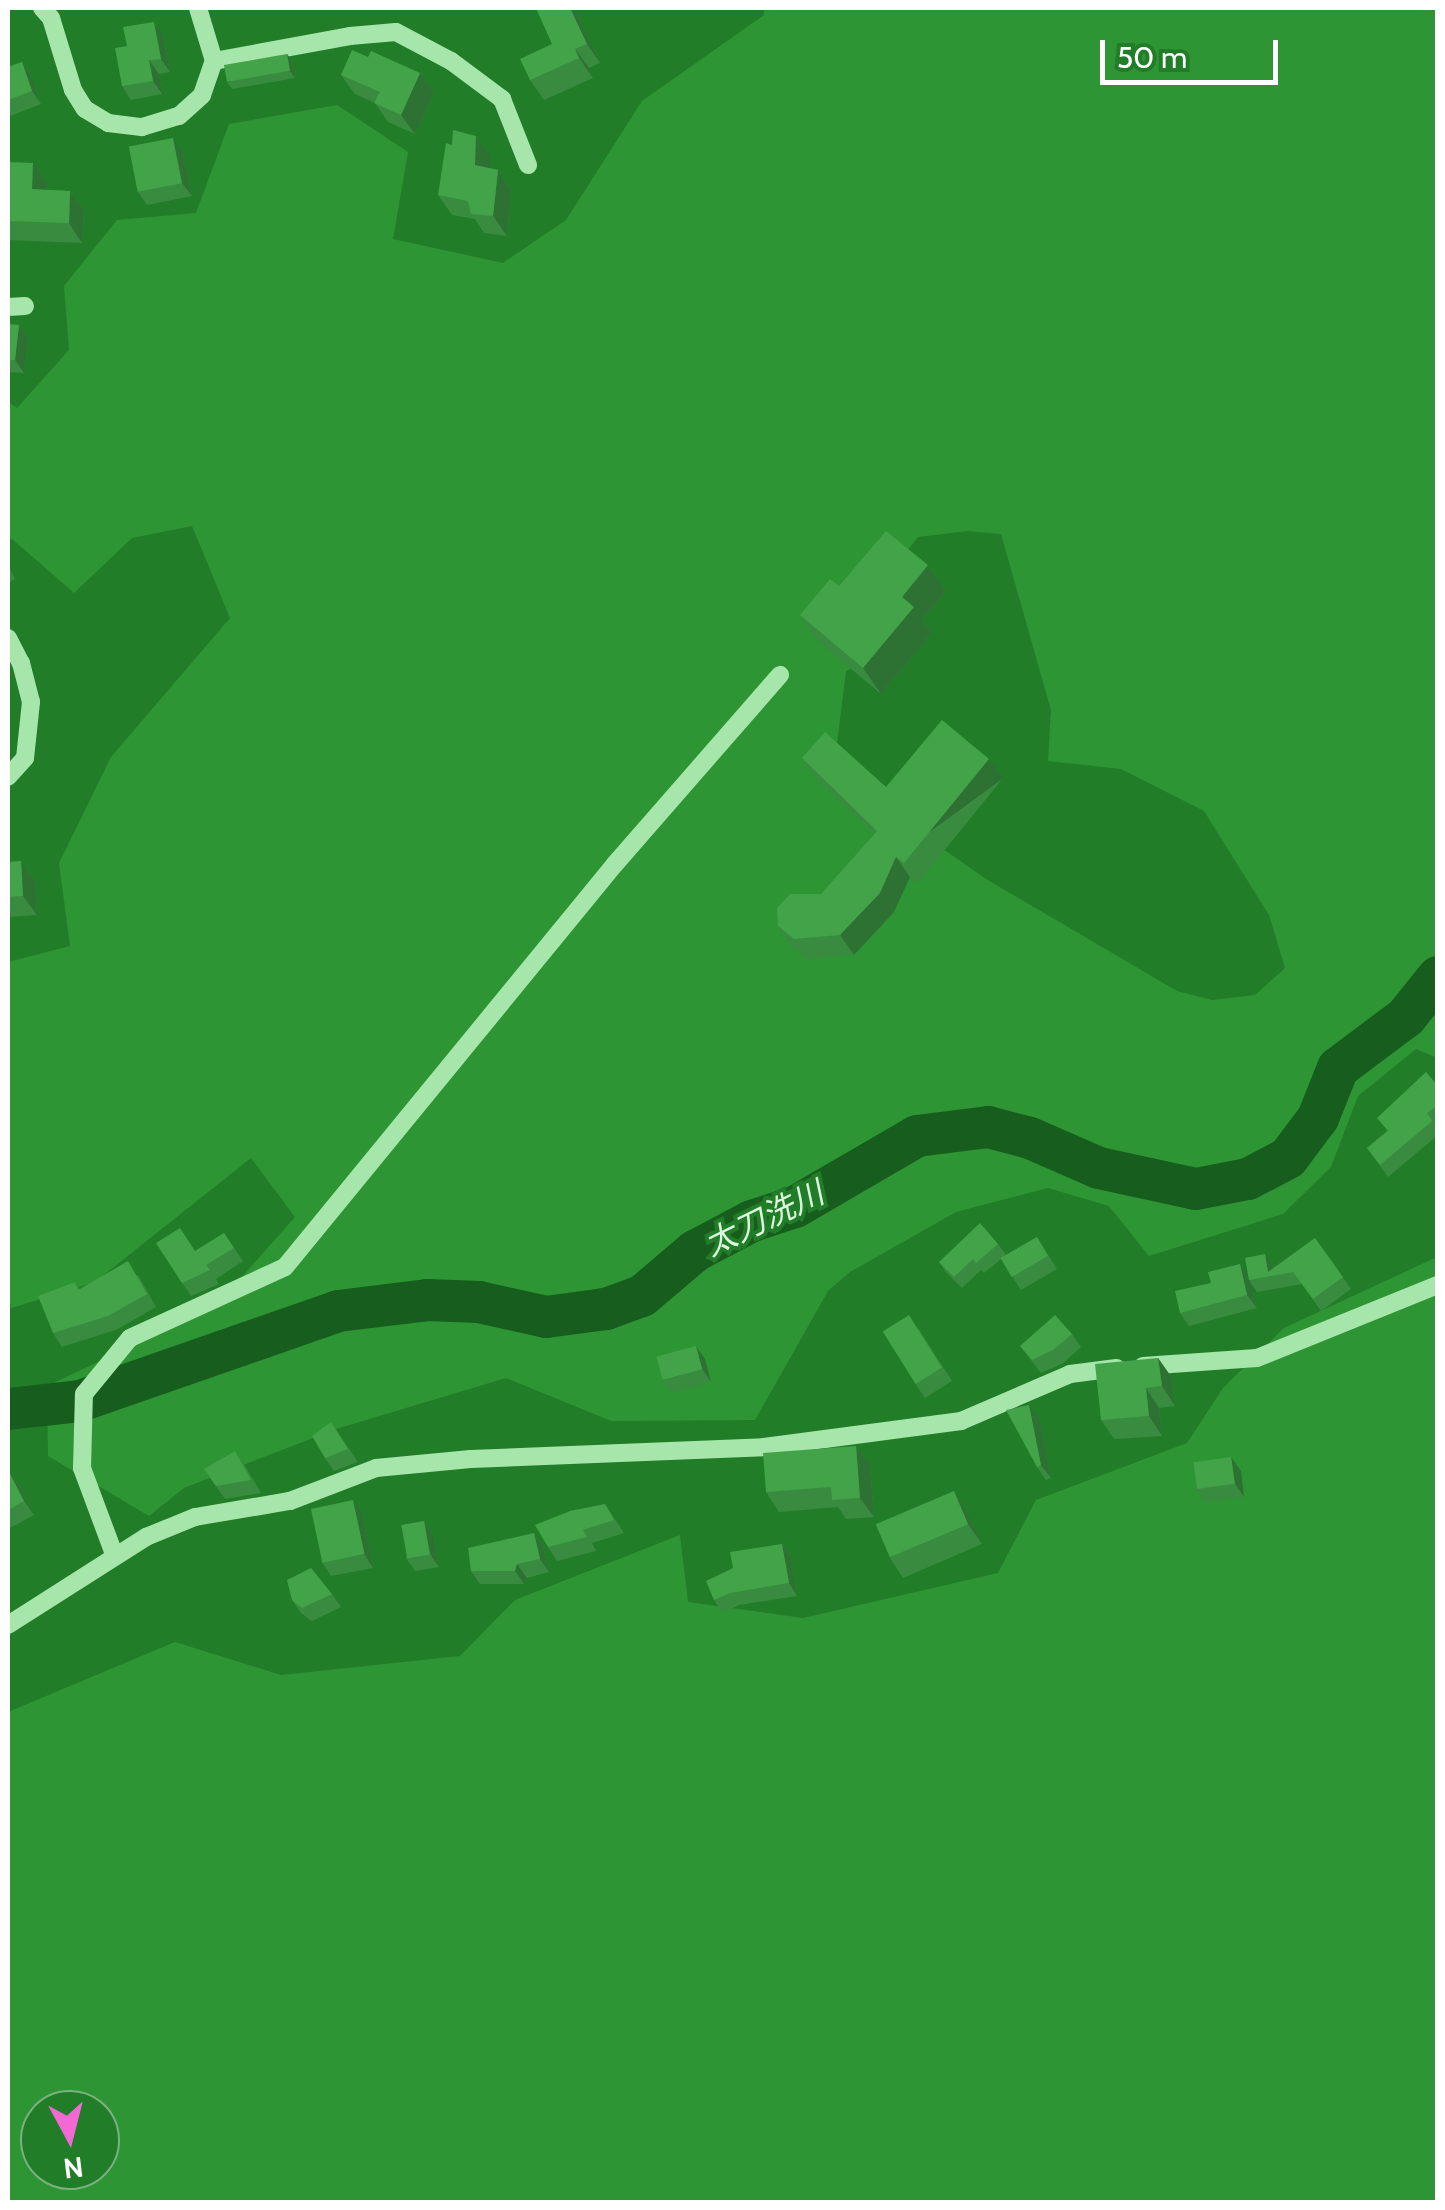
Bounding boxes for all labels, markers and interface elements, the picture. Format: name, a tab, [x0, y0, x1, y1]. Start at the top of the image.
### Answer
scale bar	[1105, 20, 1282, 82]
text: 50 m	[1117, 39, 1187, 76]
water label: 太刀洗川	[698, 1174, 830, 1264]
north arrow	[20, 2090, 120, 2190]
text: N	[62, 2150, 85, 2186]

